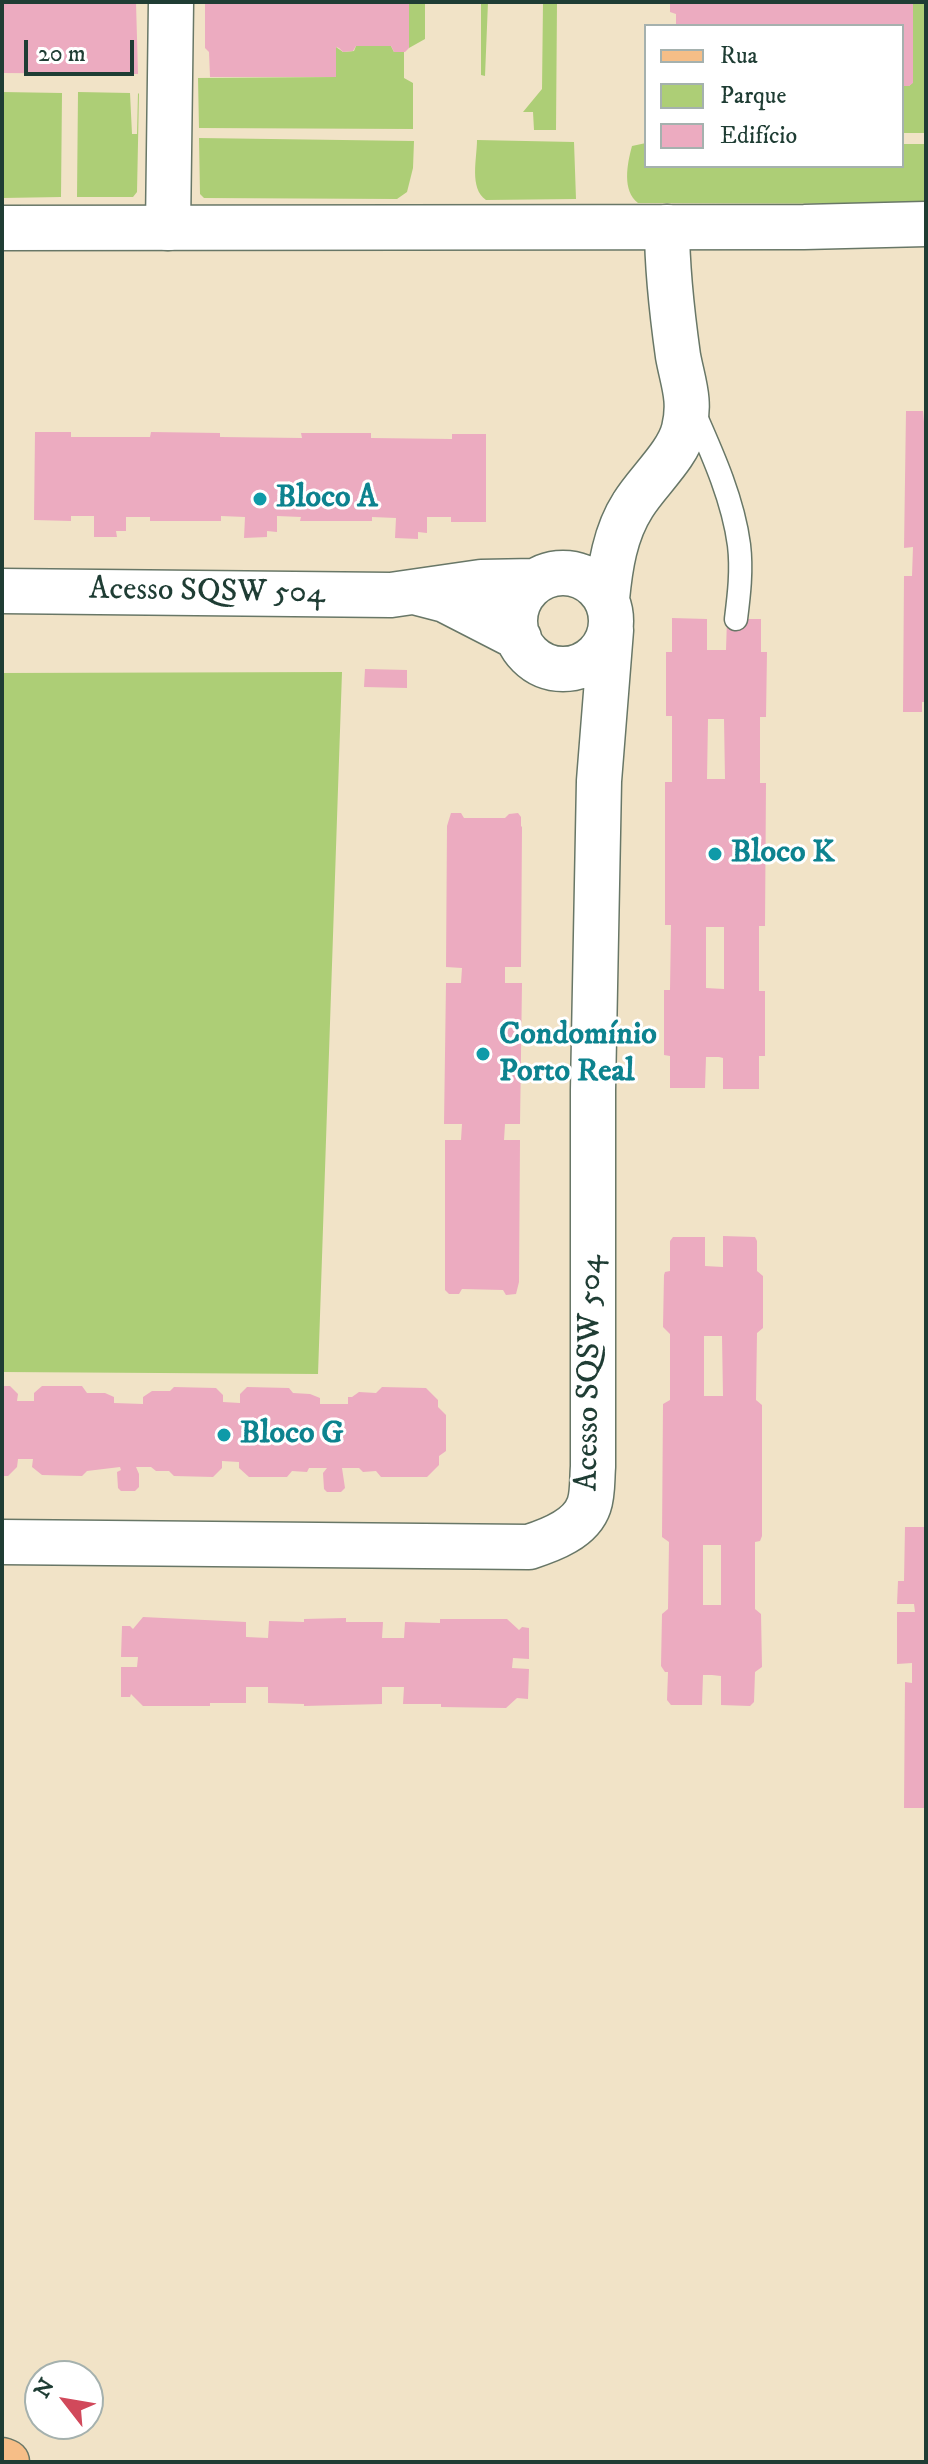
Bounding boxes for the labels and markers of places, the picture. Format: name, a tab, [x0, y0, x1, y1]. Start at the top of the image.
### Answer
place label: Bloco A	[276, 480, 378, 518]
marker: Bloco A	[251, 490, 269, 508]
place label: Bloco K	[731, 835, 835, 873]
marker: Bloco K	[706, 845, 724, 863]
place label: Condomínio Porto Real	[499, 1017, 657, 1092]
marker: Condomínio Porto Real	[474, 1045, 492, 1063]
place label: Bloco G	[240, 1416, 344, 1454]
marker: Bloco G	[215, 1426, 233, 1444]

